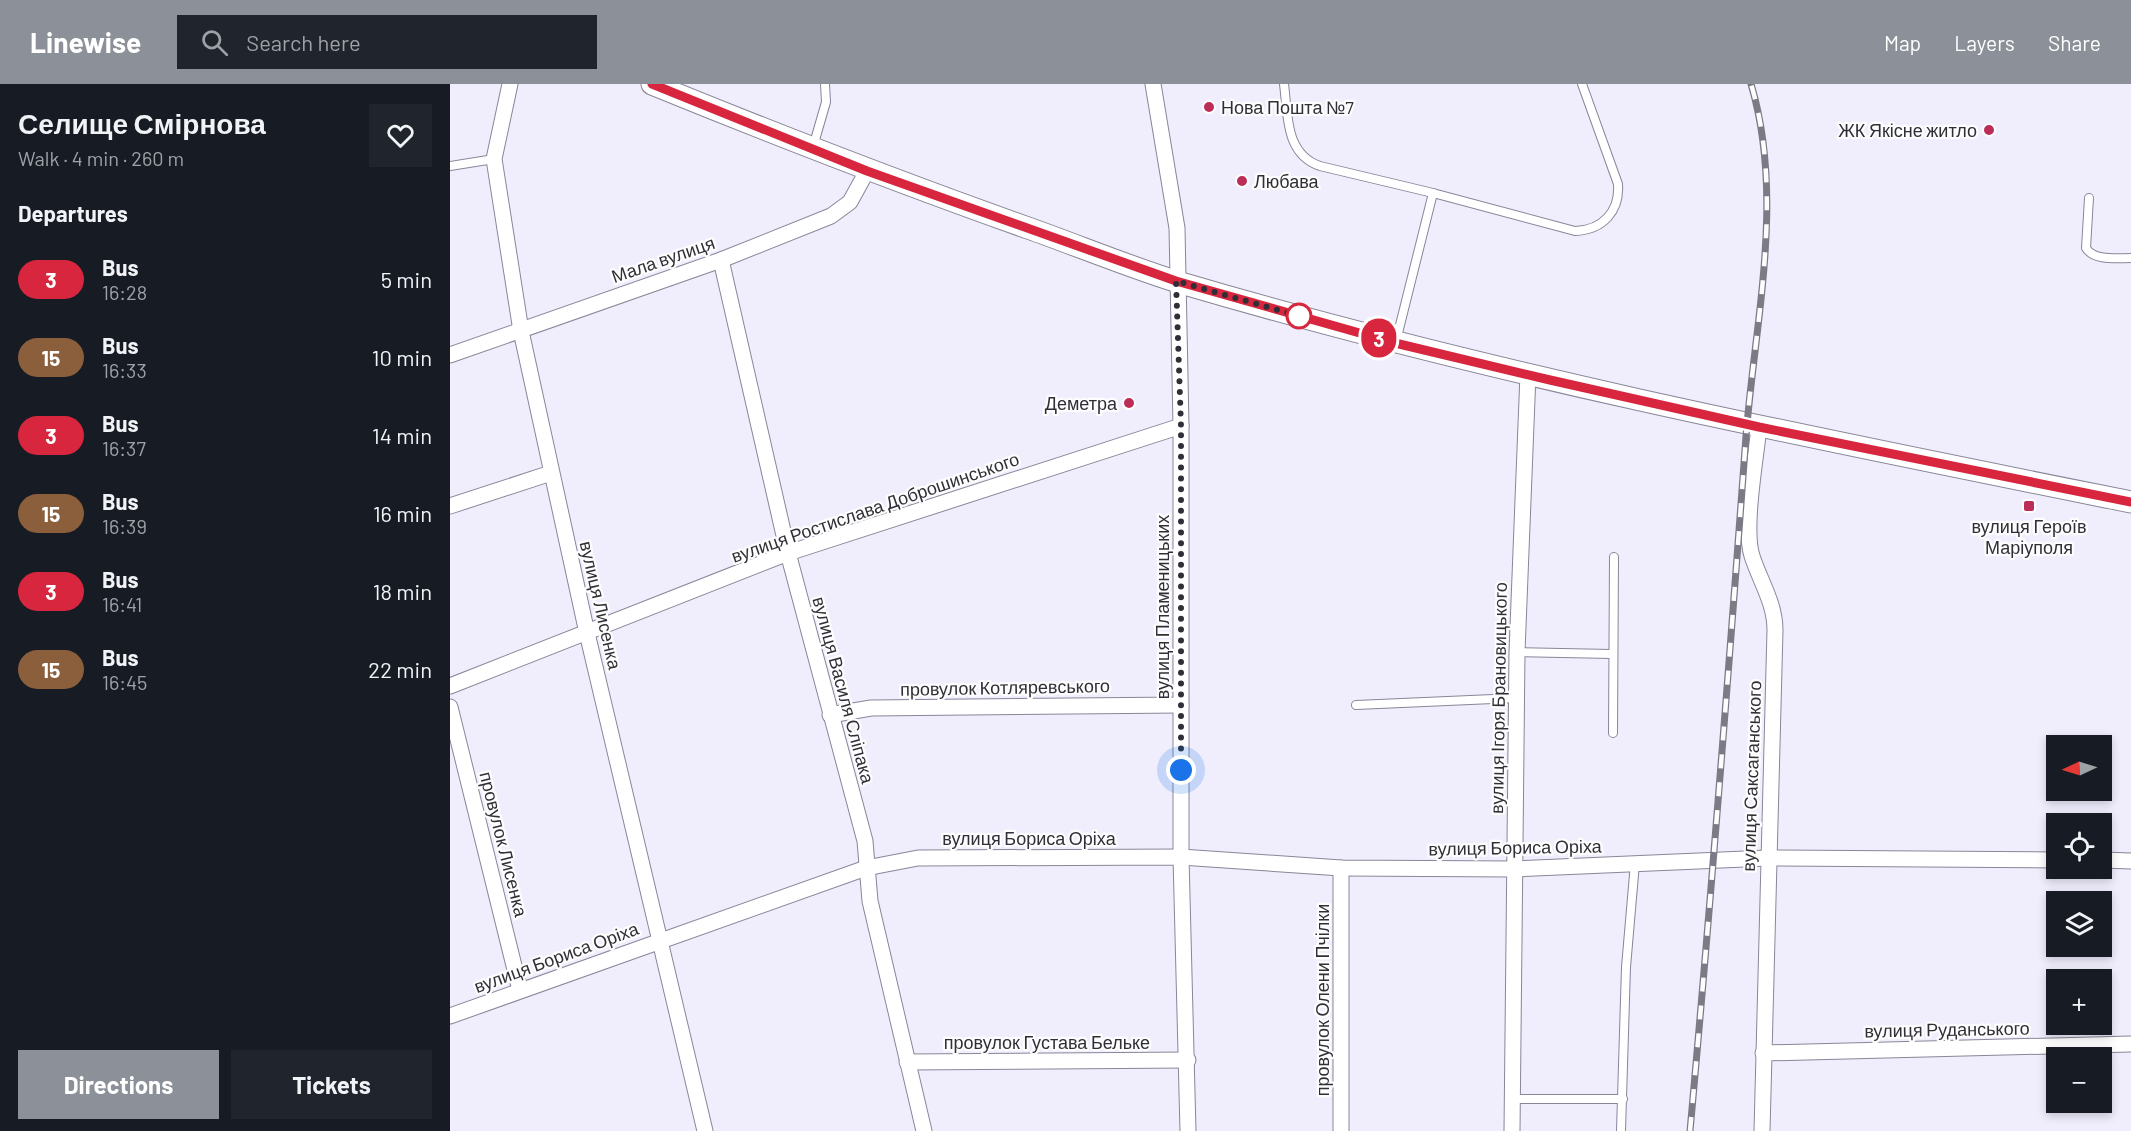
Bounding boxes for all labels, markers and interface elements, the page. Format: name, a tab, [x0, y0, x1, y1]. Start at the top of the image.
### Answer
search box	[177, 15, 597, 69]
text: Linewise	[30, 25, 141, 59]
icon: search	[198, 26, 231, 59]
text: Search here	[246, 29, 361, 55]
text: Map	[1884, 30, 1921, 55]
text: Layers	[1954, 30, 2015, 55]
text: Share	[2048, 30, 2101, 55]
place label: Нова Пошта №7	[1221, 96, 1354, 118]
marker: Нова Пошта №7	[1202, 100, 1216, 114]
button: heart	[369, 104, 432, 167]
text: Селище Смірнова	[18, 106, 266, 140]
place label: ЖК Якісне житло	[1838, 119, 1977, 141]
marker: ЖК Якісне житло	[1982, 123, 1996, 137]
text: Walk · 4 min · 260 m	[18, 146, 184, 170]
place label: Любава	[1254, 170, 1320, 192]
marker: Любава	[1235, 174, 1249, 188]
text: Departures	[18, 200, 128, 226]
street label: Мала вулиця	[608, 231, 718, 287]
text: Bus	[102, 254, 139, 280]
text: 5 min	[381, 266, 432, 292]
text: 3	[45, 267, 57, 292]
text: 16:28	[102, 280, 147, 304]
unlabelled marker	[1286, 303, 1312, 329]
line badge: 3	[1360, 318, 1398, 358]
text: 3	[1373, 326, 1385, 351]
text: Bus	[102, 332, 139, 358]
text: 10 min	[372, 344, 432, 370]
text: 15	[42, 345, 60, 370]
text: 16:33	[102, 358, 147, 382]
place label: Деметра	[1045, 392, 1118, 414]
marker: Деметра	[1122, 396, 1136, 410]
text: Bus	[102, 410, 139, 436]
text: 14 min	[372, 422, 432, 448]
text: 3	[45, 423, 57, 448]
text: 16:37	[102, 436, 146, 460]
street label: вулиця Ростислава Доброшинського	[728, 447, 1022, 567]
text: Bus	[102, 488, 139, 514]
marker: вулиця Героїв Маріуполя	[2022, 499, 2036, 513]
text: 16 min	[373, 500, 432, 526]
text: 15	[42, 501, 60, 526]
text: 16:39	[102, 514, 147, 538]
street label: вулиця Пламеницьких	[1151, 515, 1173, 699]
place label: вулиця Героїв Маріуполя	[1971, 515, 2087, 558]
street label: вулиця Лисенка	[576, 539, 627, 672]
text: Bus	[102, 566, 139, 592]
text: 18 min	[373, 578, 432, 604]
text: 3	[45, 579, 57, 604]
street label: вулиця Ігоря Брановицького	[1485, 582, 1511, 814]
text: 16:41	[102, 592, 142, 616]
street label: вулиця Василя Сліпака	[808, 594, 880, 787]
text: Bus	[102, 644, 139, 670]
text: 22 min	[368, 656, 432, 682]
text: 15	[42, 657, 60, 682]
text: 16:45	[102, 670, 147, 694]
street label: провулок Котляревського	[900, 674, 1110, 700]
street label: вулиця Саксаганського	[1737, 680, 1765, 872]
north arrow	[2046, 735, 2112, 801]
map controls	[2046, 735, 2112, 1113]
your location	[1166, 755, 1196, 785]
street label: провулок Лисенка	[475, 769, 533, 920]
button: locate	[2046, 813, 2112, 879]
street label: вулиця Бориса Оріха	[942, 827, 1117, 849]
street label: вулиця Бориса Оріха	[1428, 834, 1603, 860]
button: layers	[2046, 891, 2112, 957]
street label: провулок Олени Пчілки	[1311, 904, 1333, 1096]
street label: вулиця Бориса Оріха	[471, 917, 642, 997]
button: +	[2046, 969, 2112, 1035]
street label: вулиця Руданського	[1864, 1017, 2030, 1041]
street label: провулок Густава Бельке	[944, 1031, 1150, 1053]
button: −	[2046, 1047, 2112, 1113]
button: Directions	[18, 1050, 219, 1119]
button: Tickets	[231, 1050, 432, 1119]

